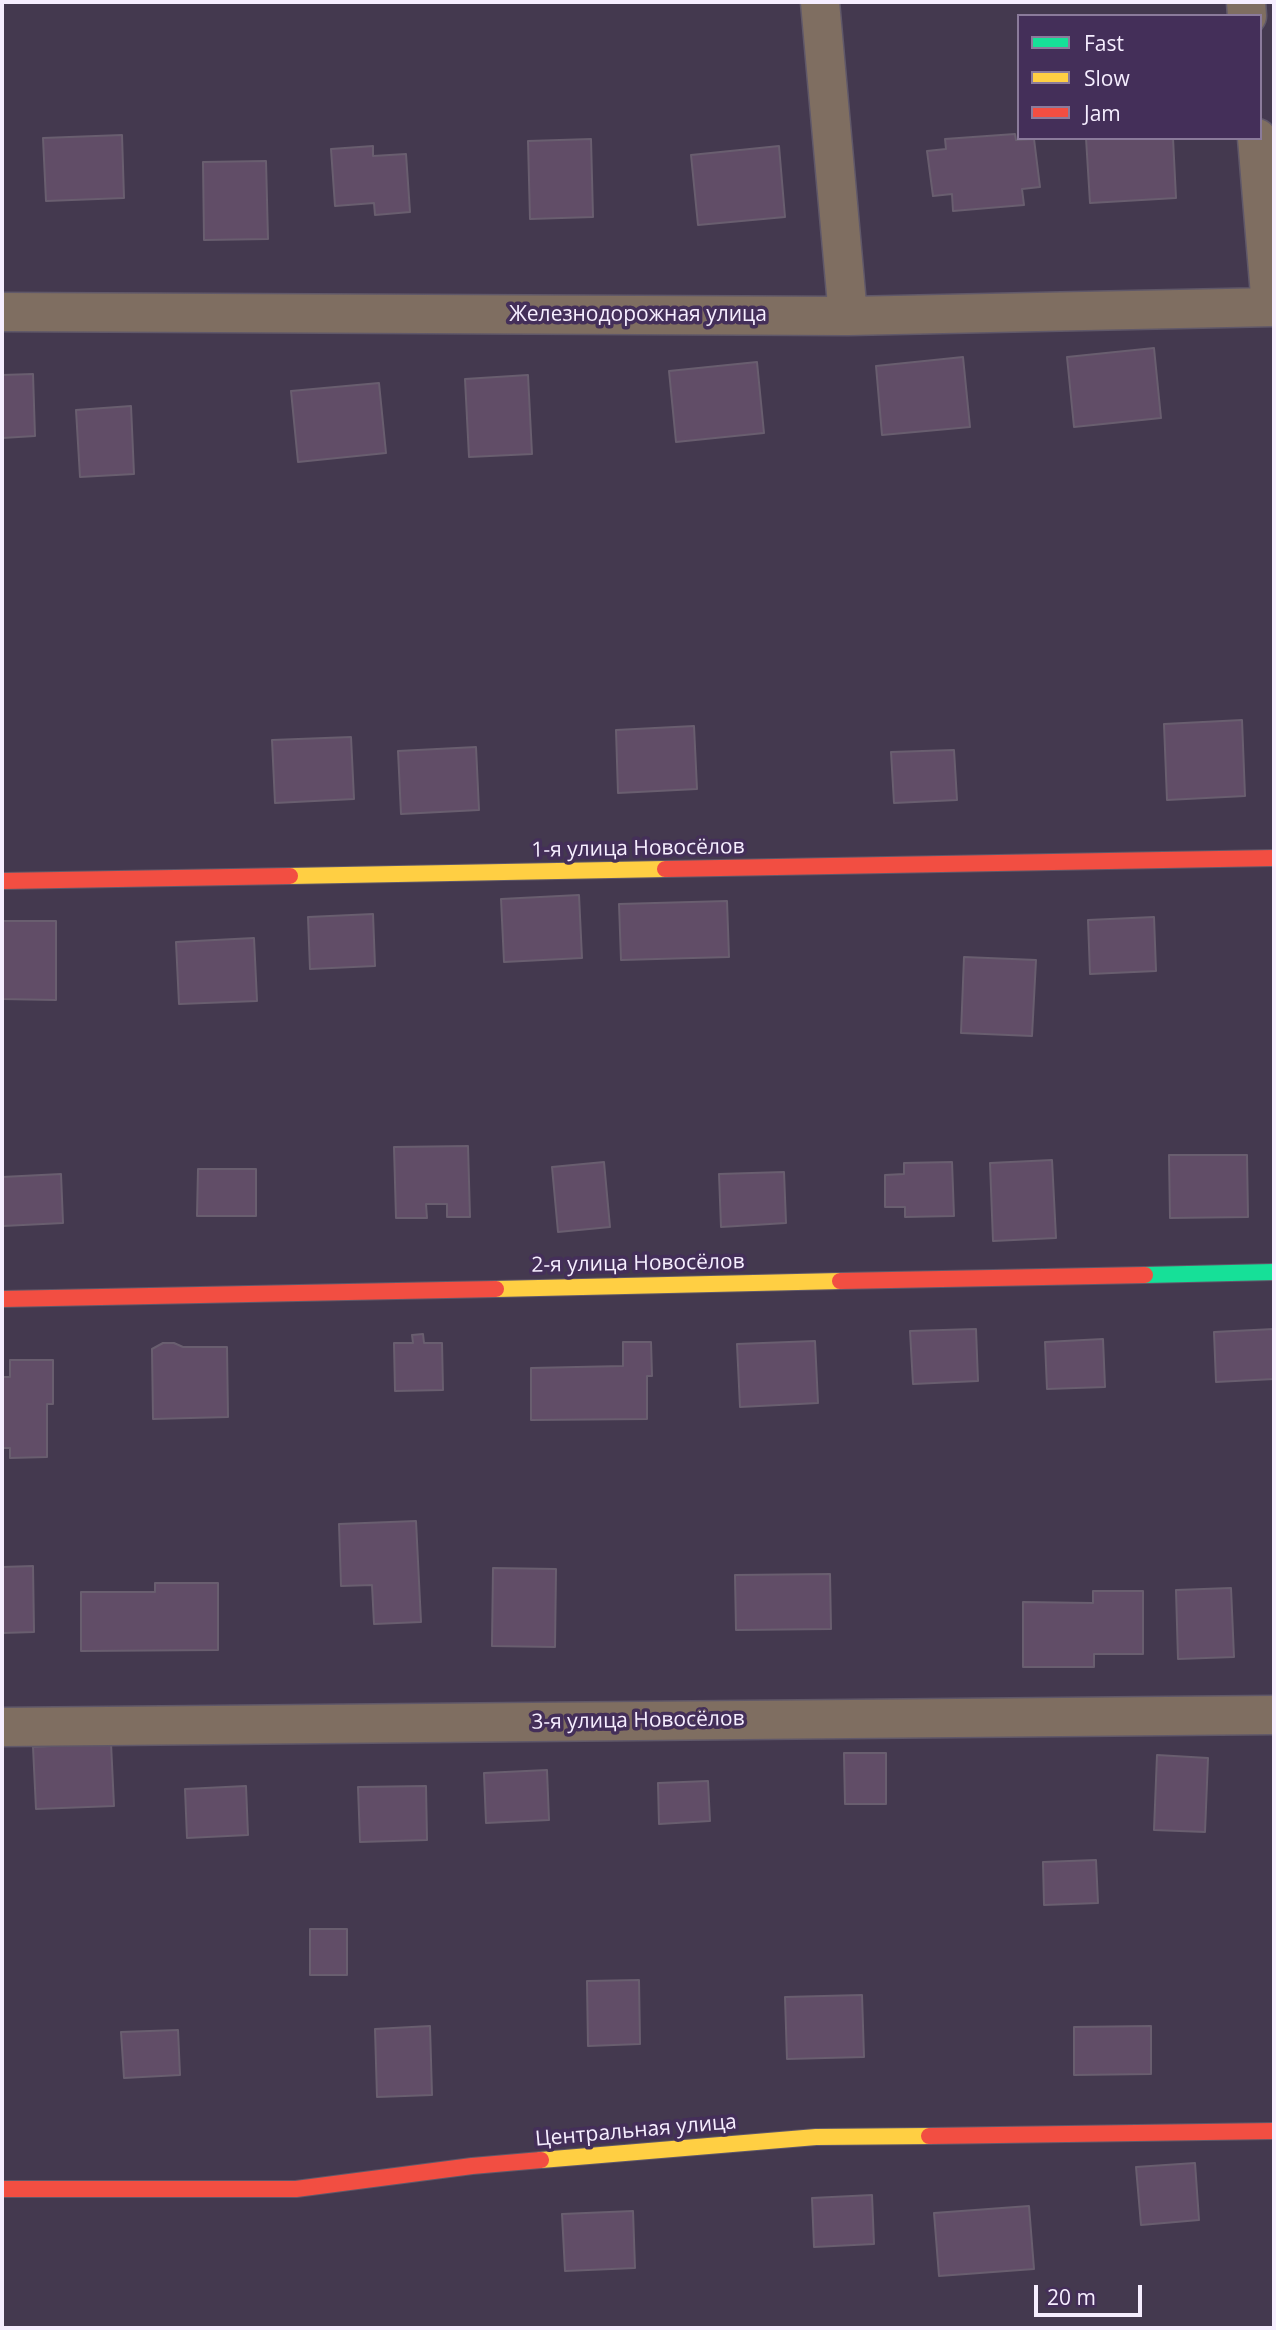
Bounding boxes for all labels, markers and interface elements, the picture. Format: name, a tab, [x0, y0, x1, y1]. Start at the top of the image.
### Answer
legend	[1017, 14, 1262, 140]
text: Fast	[1084, 29, 1124, 57]
text: Slow	[1084, 64, 1130, 92]
text: Jam	[1084, 99, 1121, 127]
street label: Железнодорожная улица	[509, 302, 767, 328]
street label: 1-я улица Новосёлов	[531, 835, 745, 863]
street label: 2-я улица Новосёлов	[531, 1250, 745, 1278]
street label: 3-я улица Новосёлов	[531, 1707, 745, 1735]
street label: Центральная улица	[534, 2110, 738, 2152]
scale bar	[1038, 2270, 1146, 2314]
text: 20 m	[1047, 2283, 1096, 2311]

